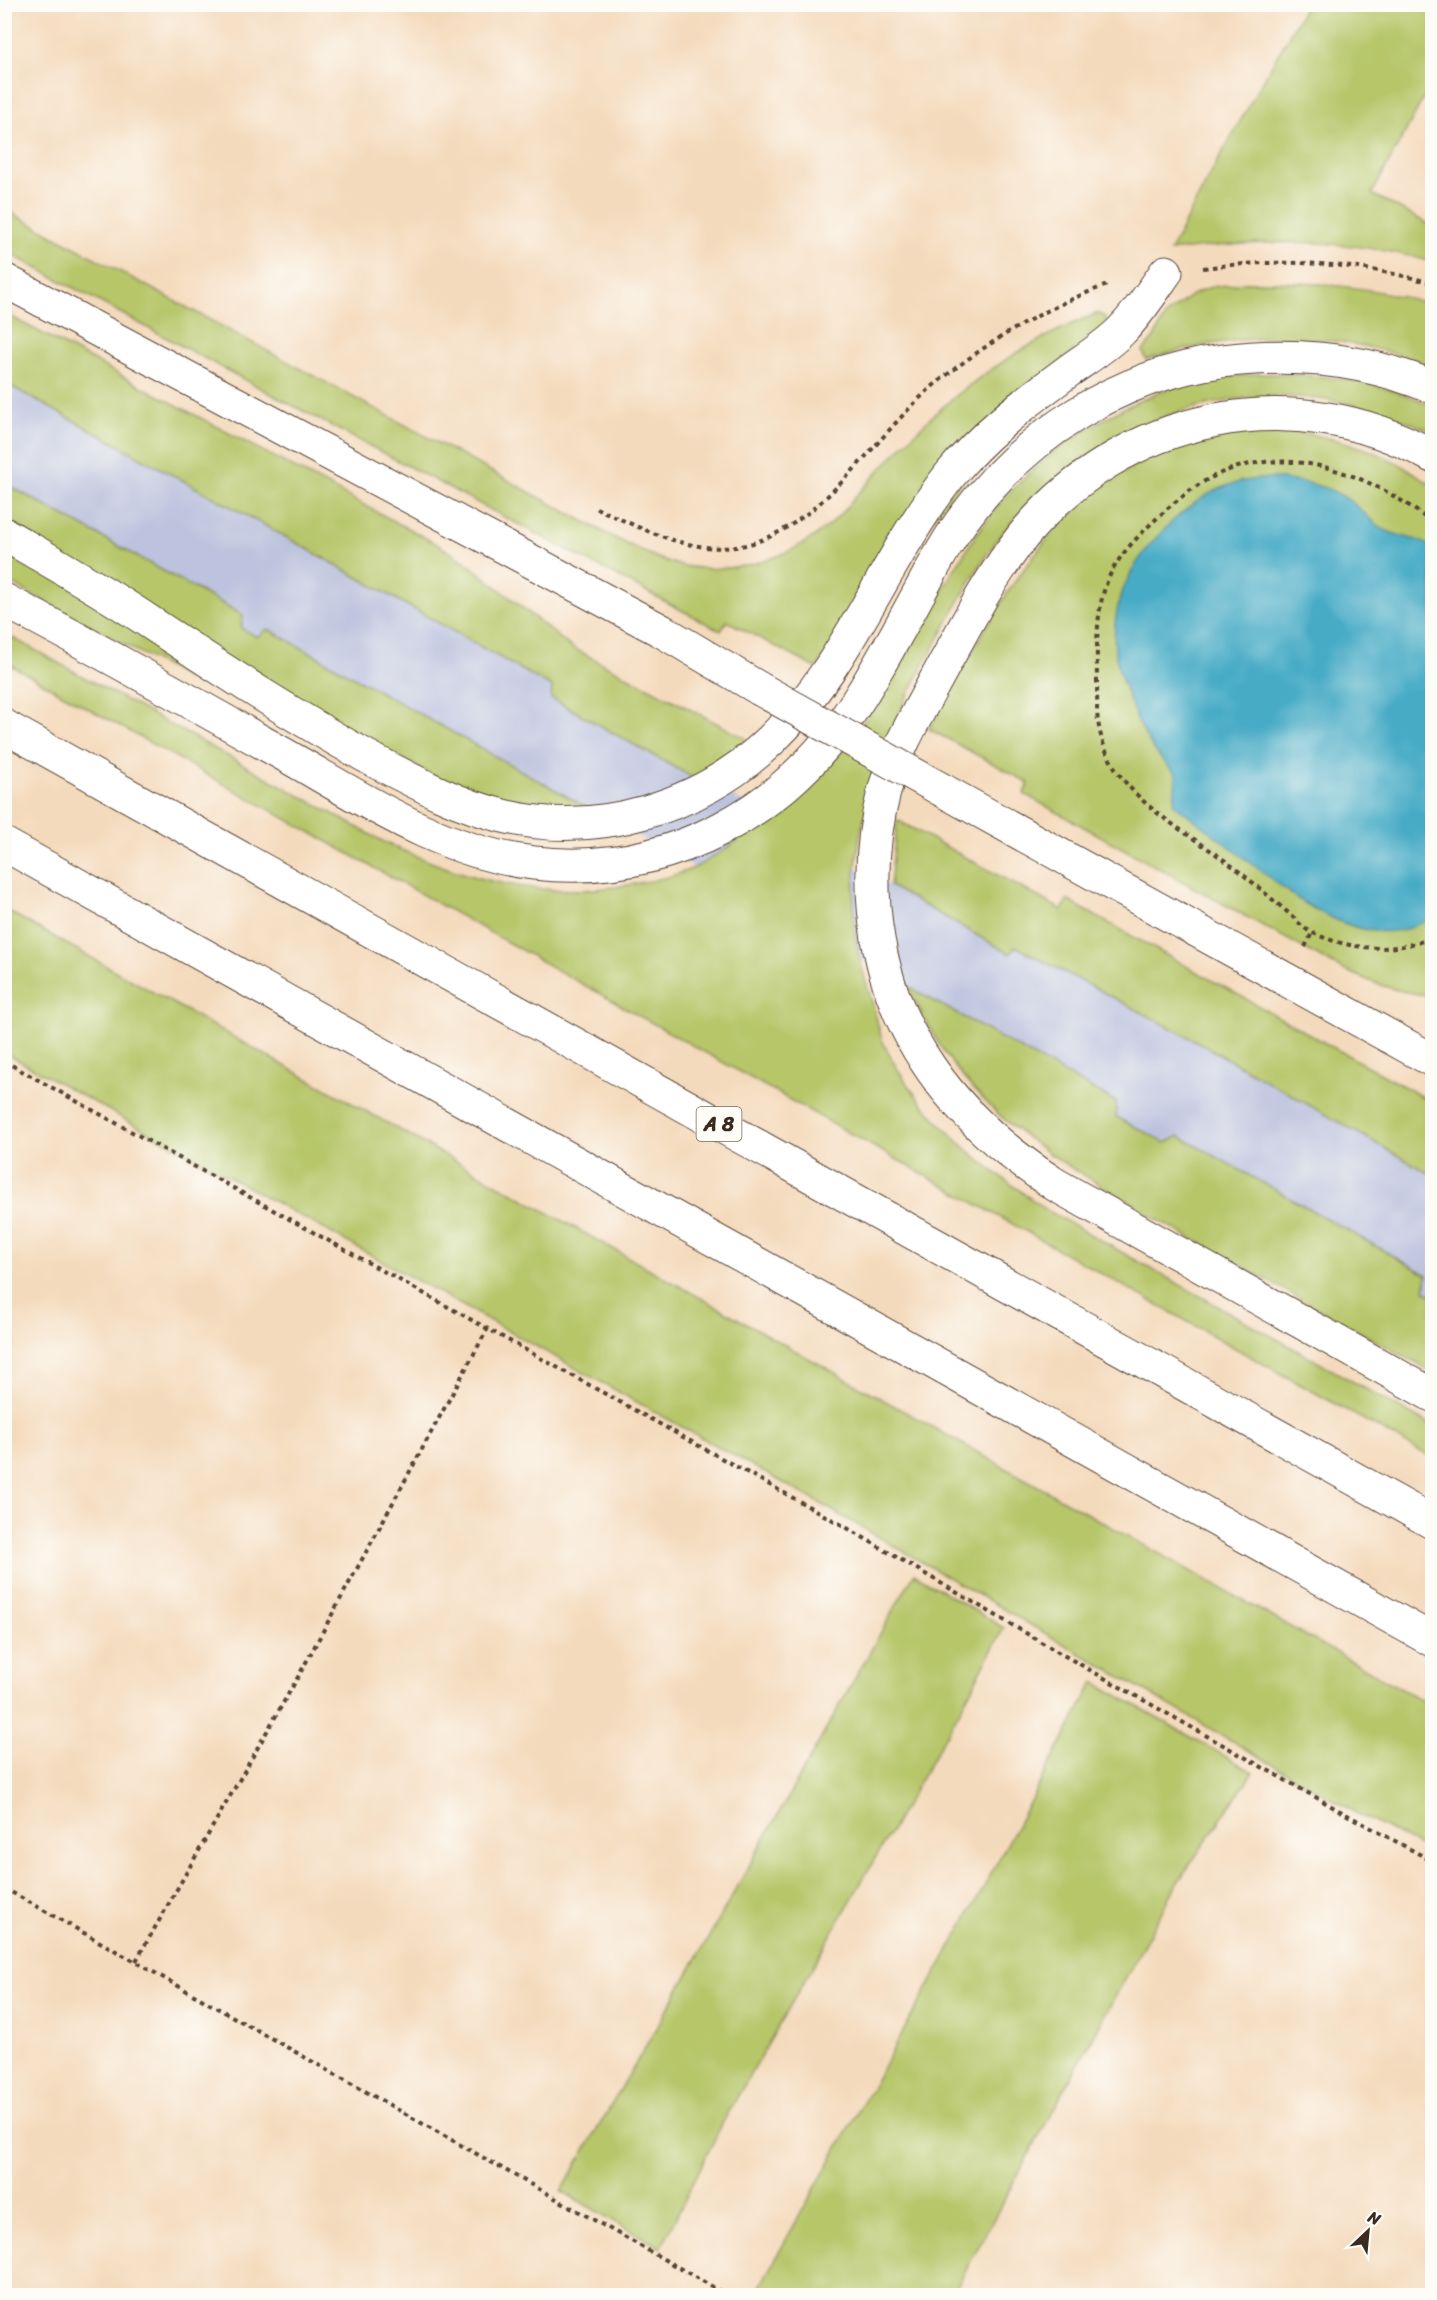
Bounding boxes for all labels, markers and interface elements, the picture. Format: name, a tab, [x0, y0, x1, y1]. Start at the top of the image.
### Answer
road number: A 8	[696, 1107, 742, 1141]
north arrow	[1338, 2201, 1398, 2261]
text: N	[1362, 2202, 1387, 2234]

